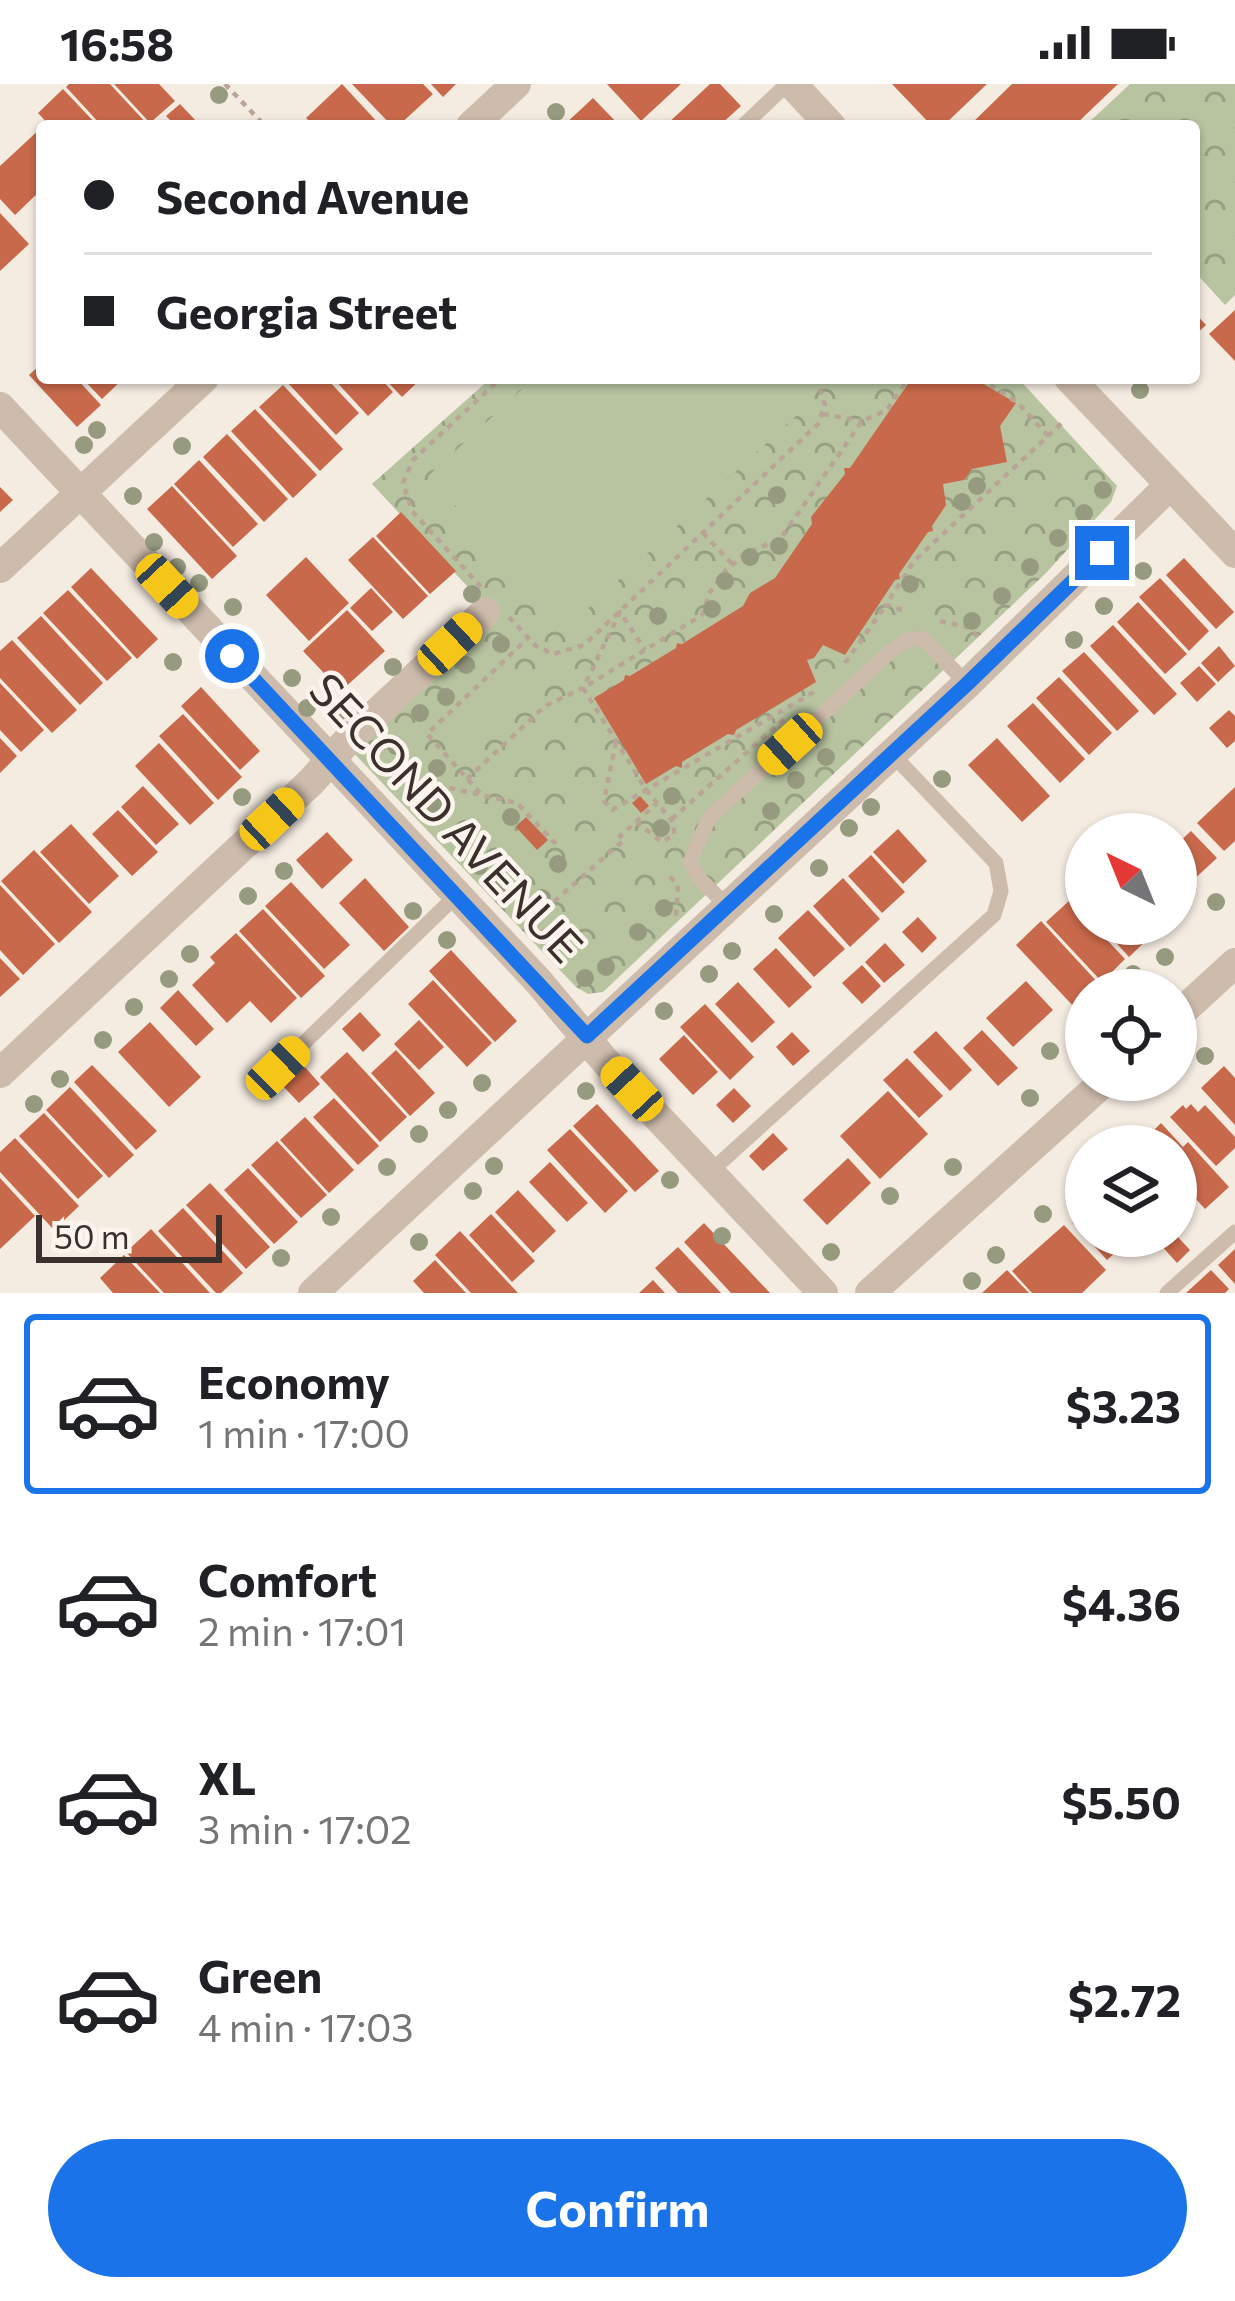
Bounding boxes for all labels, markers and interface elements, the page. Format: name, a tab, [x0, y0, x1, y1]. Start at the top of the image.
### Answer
text: 16:58	[60, 15, 174, 70]
text: Second Avenue	[156, 168, 469, 223]
text: Georgia Street	[156, 283, 457, 338]
route end	[1075, 526, 1129, 580]
car	[129, 547, 205, 625]
car	[411, 606, 489, 682]
route start	[205, 629, 259, 683]
street label: SECOND AVENUE	[300, 660, 596, 972]
car	[751, 707, 829, 781]
car	[233, 781, 311, 857]
north arrow	[1065, 813, 1197, 945]
map controls	[1065, 813, 1197, 1257]
button: locate	[1065, 969, 1197, 1101]
car	[240, 1030, 316, 1106]
car	[594, 1050, 670, 1128]
button: layers	[1065, 1125, 1197, 1257]
scale bar	[36, 1209, 222, 1262]
text: 50 m	[54, 1215, 130, 1256]
icon: car	[54, 1350, 162, 1458]
text: Economy	[198, 1353, 390, 1408]
text: $3.23	[1066, 1377, 1181, 1432]
text: 1 min · 17:00	[198, 1408, 410, 1456]
icon: car	[54, 1548, 162, 1656]
text: Comfort	[198, 1551, 377, 1606]
text: $4.36	[1062, 1575, 1181, 1630]
text: 2 min · 17:01	[198, 1606, 406, 1654]
icon: car	[54, 1746, 162, 1854]
text: XL	[198, 1749, 256, 1804]
text: $5.50	[1061, 1773, 1181, 1828]
text: 3 min · 17:02	[198, 1804, 412, 1852]
icon: car	[54, 1944, 162, 2052]
text: Green	[198, 1947, 322, 2002]
text: $2.72	[1068, 1971, 1181, 2026]
text: 4 min · 17:03	[198, 2002, 413, 2050]
button: Confirm	[48, 2139, 1187, 2277]

